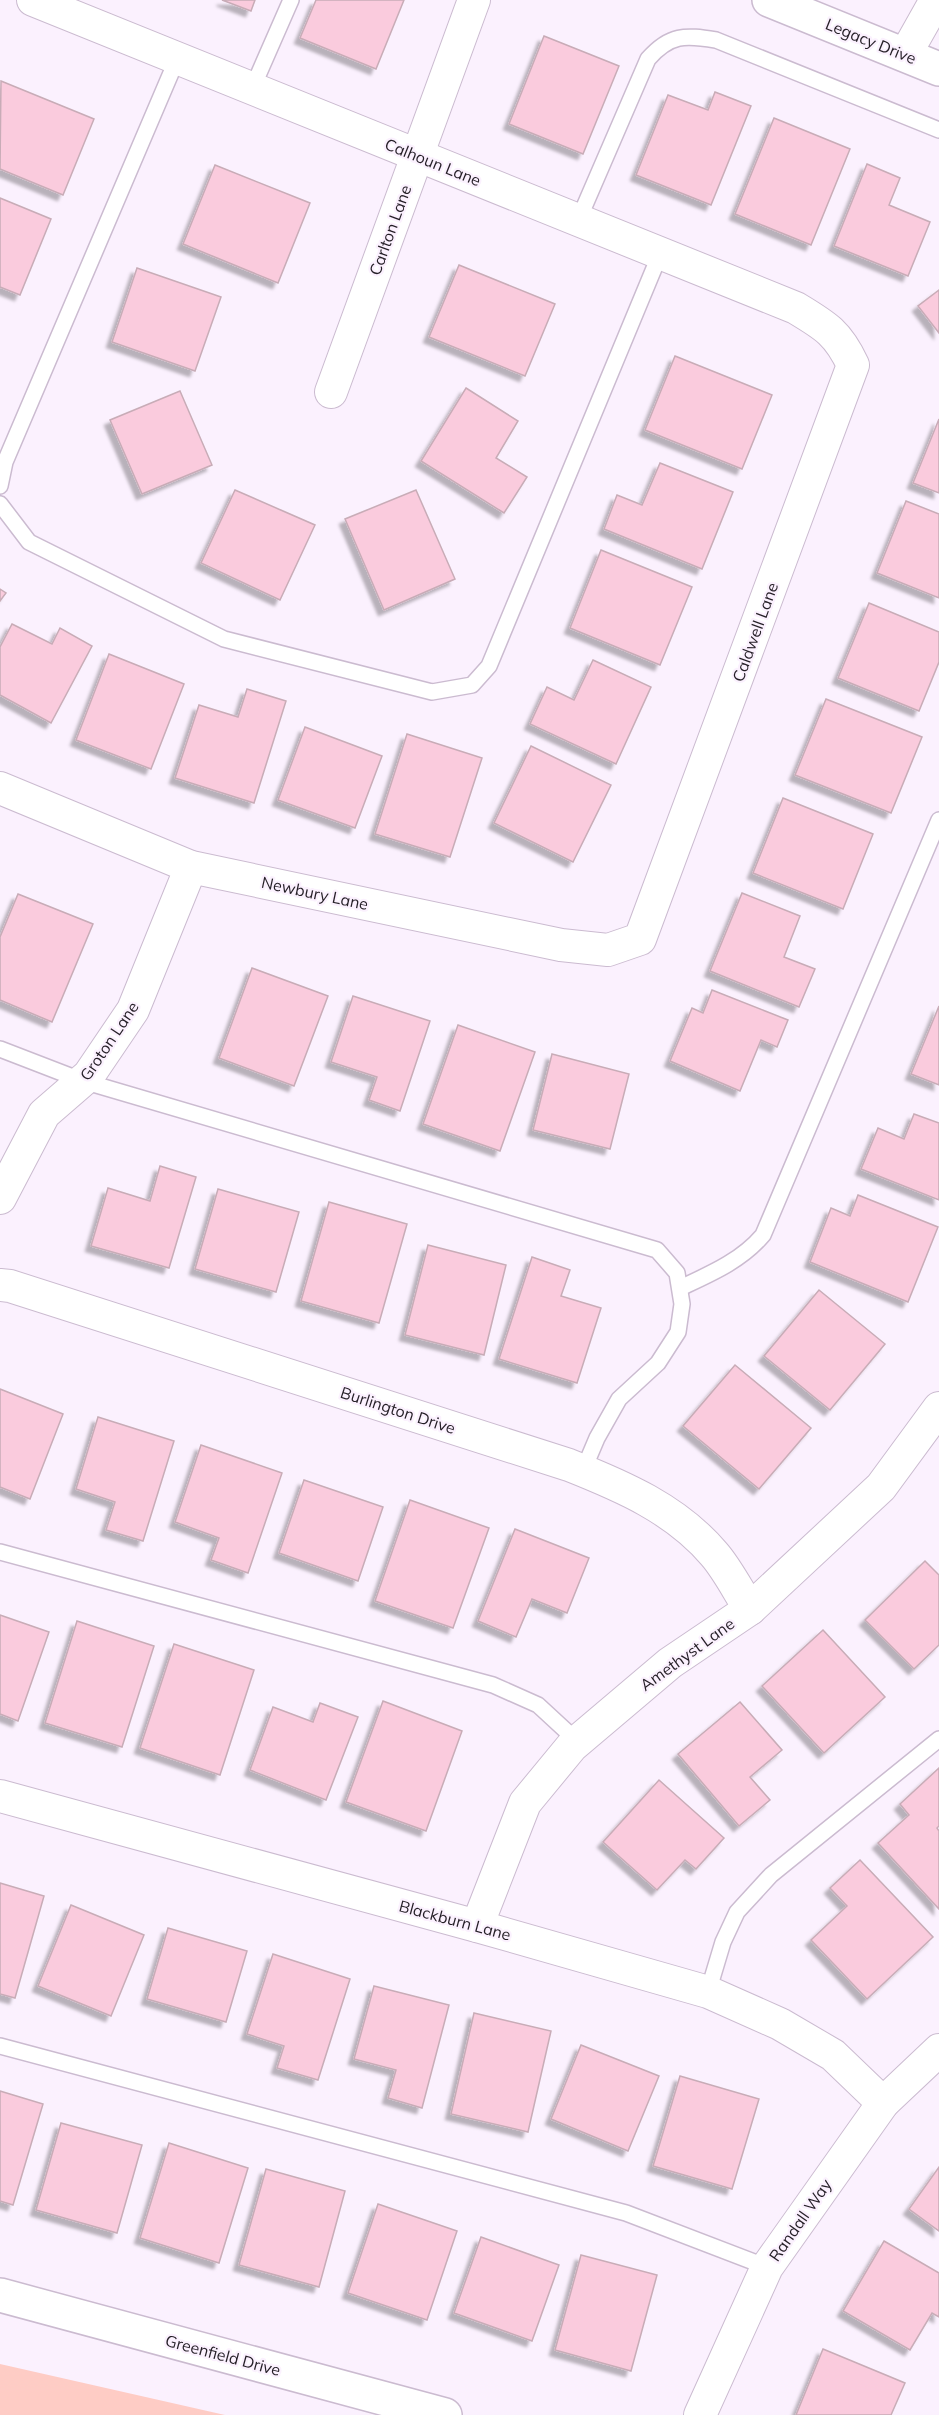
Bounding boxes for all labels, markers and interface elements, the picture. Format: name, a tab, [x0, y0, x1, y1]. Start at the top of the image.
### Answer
street label: Legacy Drive	[823, 14, 919, 68]
street label: Calhoun Lane	[382, 134, 484, 190]
street label: Carlton Lane	[364, 182, 416, 278]
street label: Caldwell Lane	[728, 580, 782, 684]
street label: Newbury Lane	[260, 872, 370, 914]
street label: Groton Lane	[75, 998, 143, 1084]
street label: Burlington Drive	[338, 1382, 458, 1438]
street label: Amethyst Lane	[636, 1613, 738, 1695]
street label: Blackburn Lane	[397, 1895, 513, 1945]
street label: Randall Way	[764, 2175, 836, 2265]
street label: Greenfield Drive	[163, 2330, 283, 2380]

